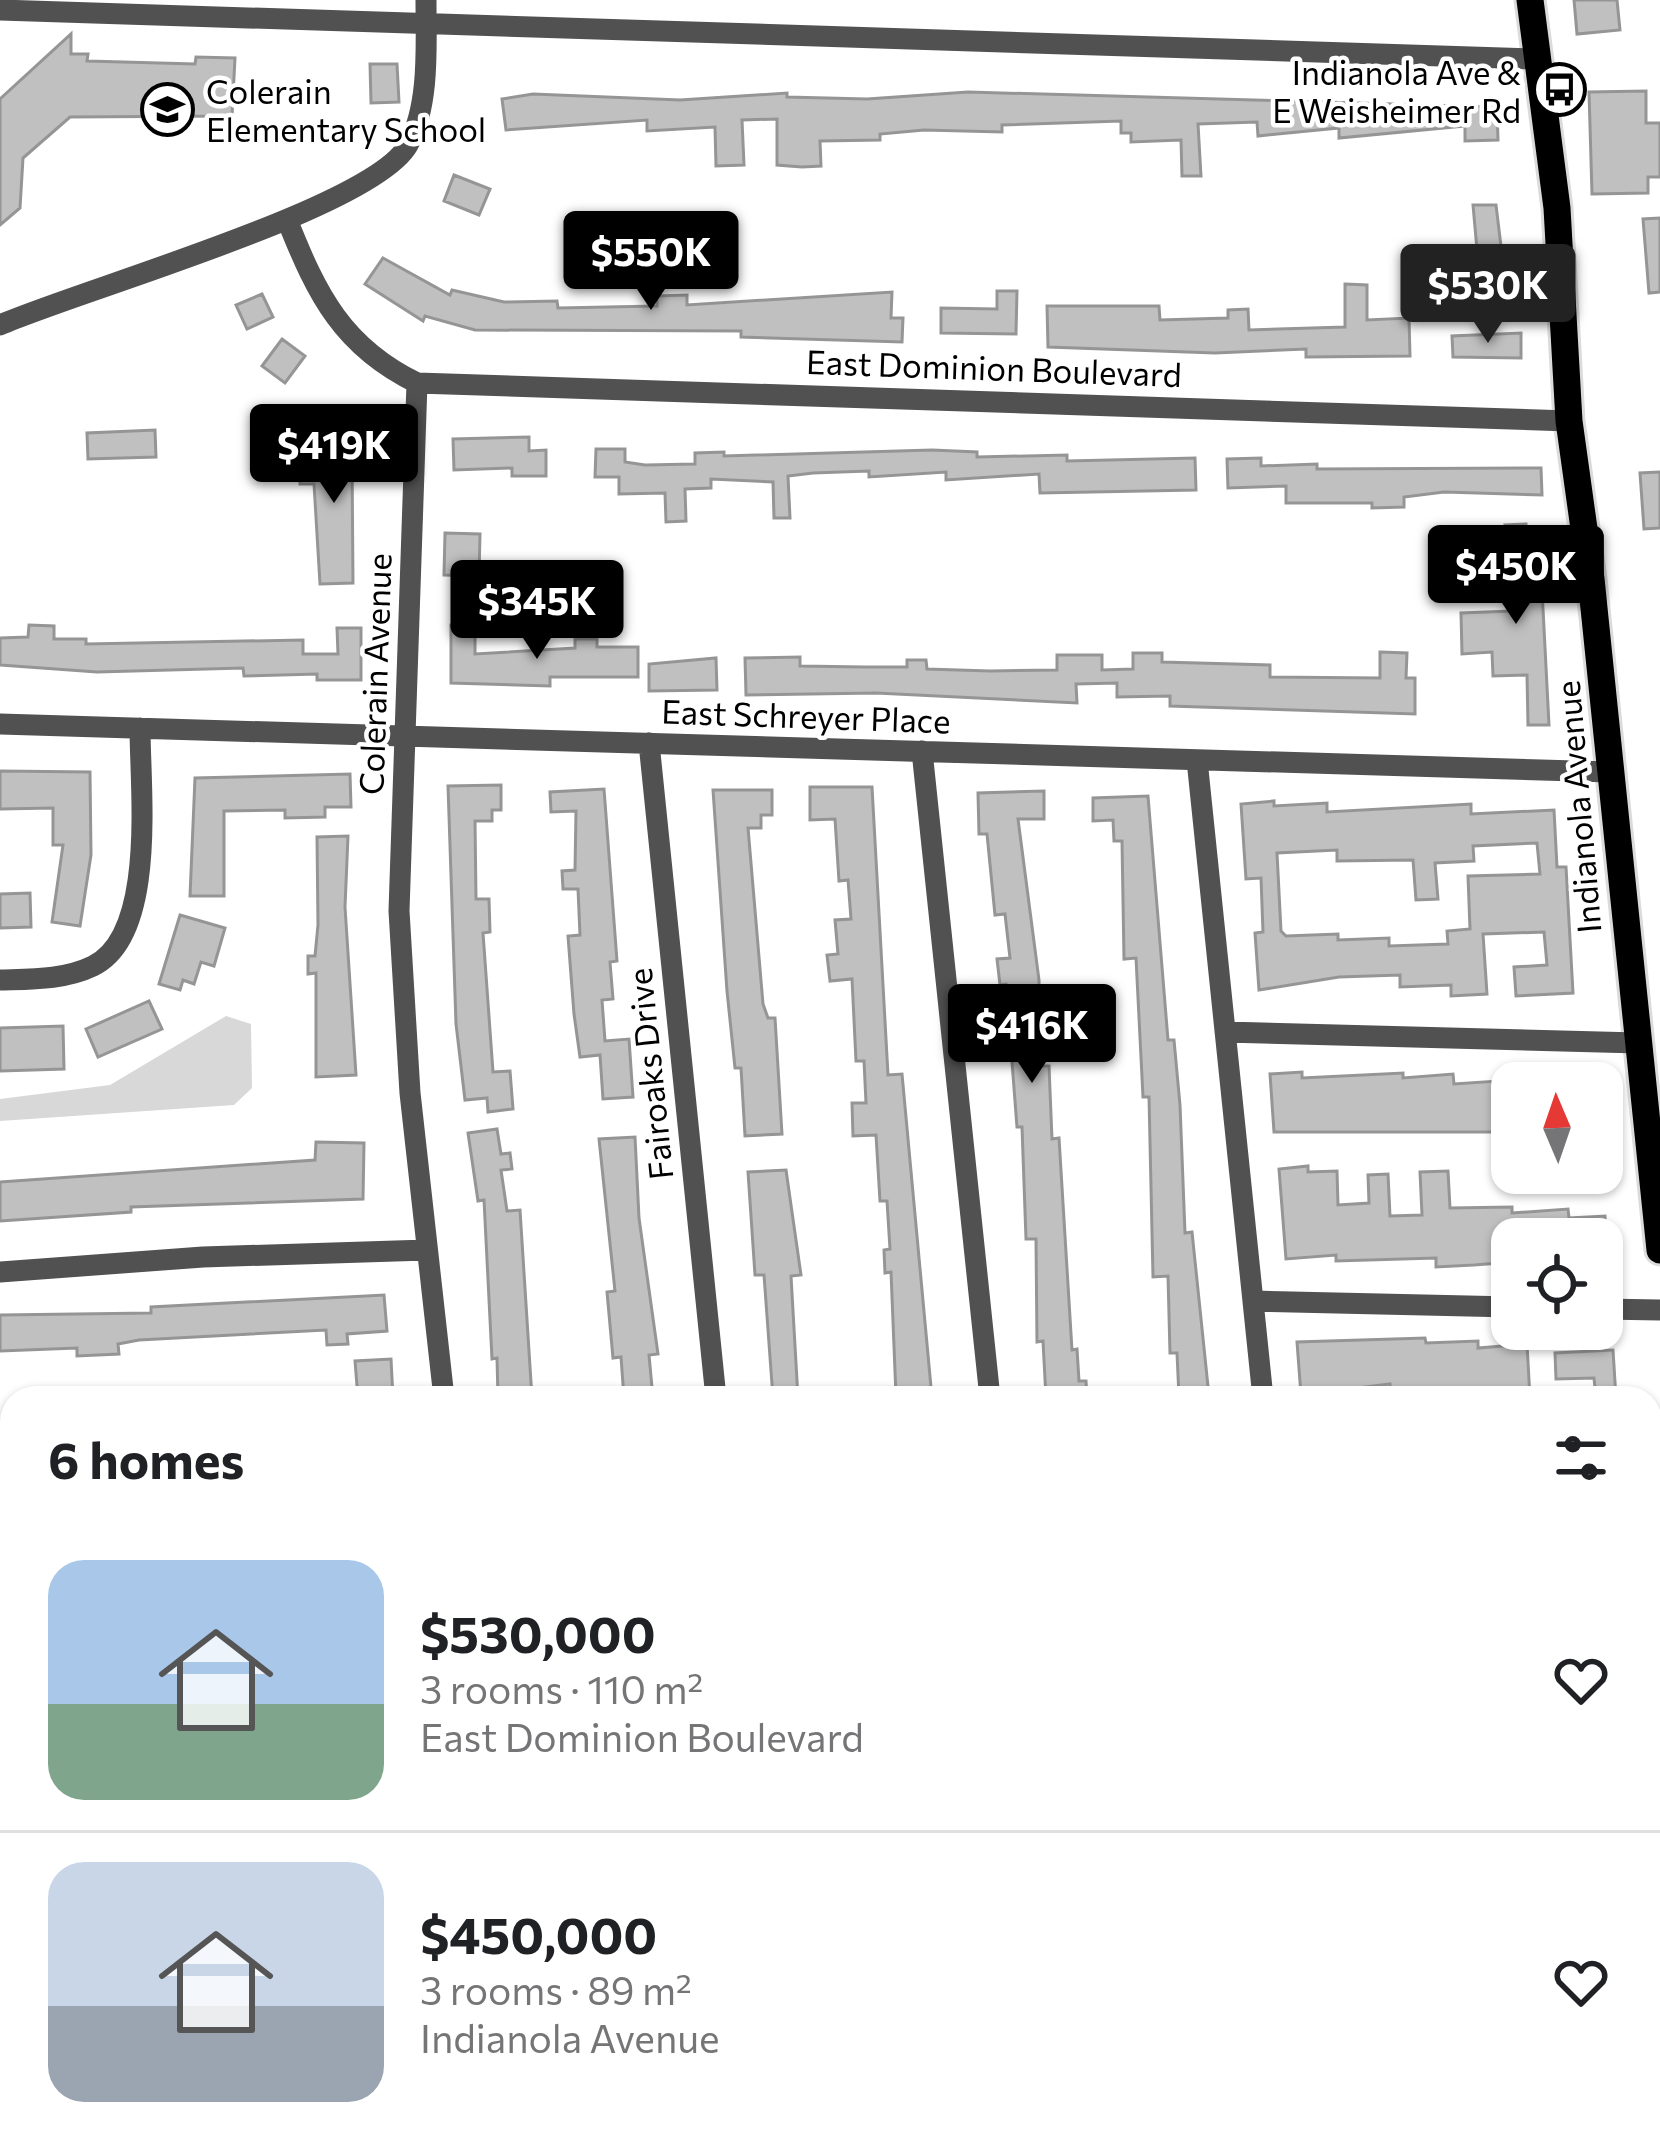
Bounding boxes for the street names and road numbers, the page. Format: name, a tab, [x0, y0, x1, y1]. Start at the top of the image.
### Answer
street label: East Dominion Boulevard	[806, 340, 1182, 394]
street label: Colerain Avenue	[349, 552, 399, 796]
street label: Indianola Avenue	[1546, 679, 1608, 935]
street label: East Schreyer Place	[661, 689, 951, 741]
street label: Fairoaks Drive	[618, 966, 680, 1182]

